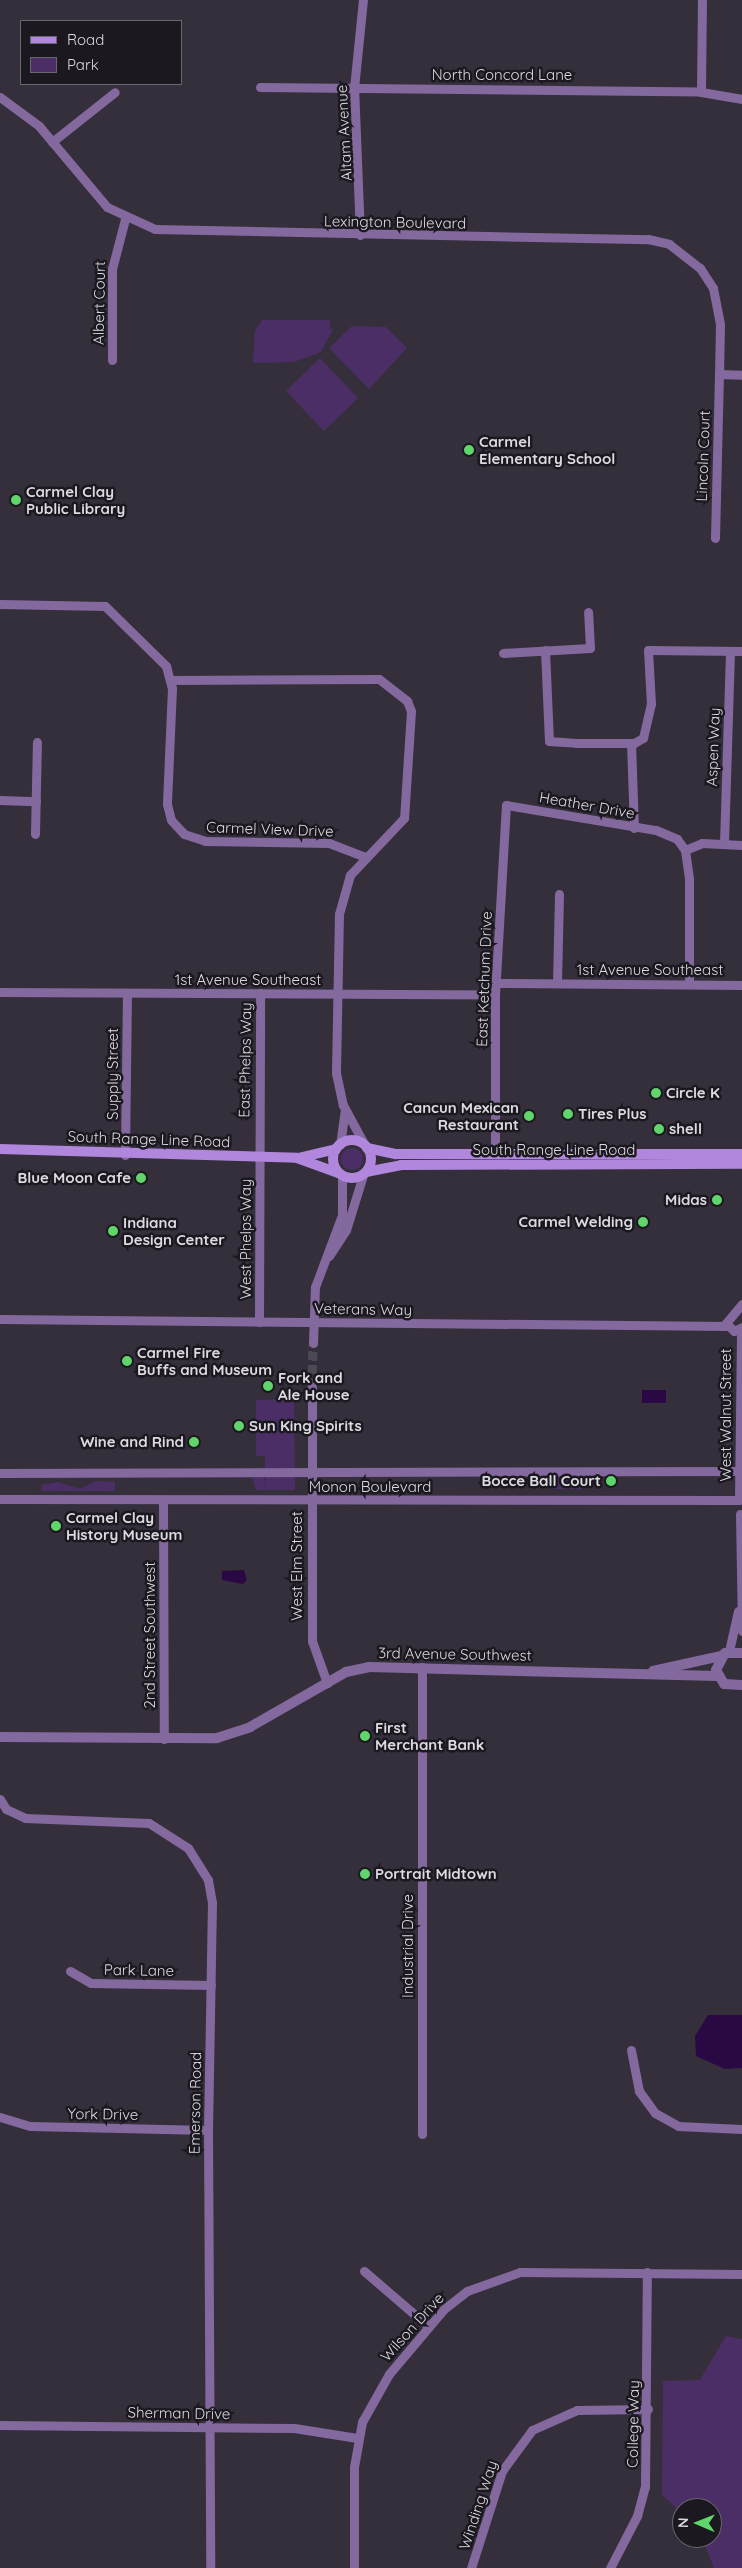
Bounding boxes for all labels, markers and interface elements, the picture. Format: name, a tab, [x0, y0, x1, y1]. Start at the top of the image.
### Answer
legend	[20, 20, 182, 85]
text: Road	[67, 30, 104, 49]
text: Park	[67, 55, 99, 74]
street label: North Concord Lane	[432, 66, 572, 84]
street label: Altam Avenue	[332, 84, 356, 182]
street label: Lexington Boulevard	[324, 212, 466, 232]
street label: Albert Court	[89, 261, 109, 345]
street label: Lincoln Court	[692, 410, 714, 502]
place label: Carmel Elementary School	[479, 432, 615, 467]
marker: Carmel Elementary School	[463, 444, 475, 456]
place label: Carmel Clay Public Library	[26, 482, 125, 517]
marker: Carmel Clay Public Library	[10, 494, 22, 506]
street label: Aspen Way	[703, 707, 723, 787]
street label: Heather Drive	[538, 788, 636, 822]
street label: Carmel View Drive	[206, 818, 334, 840]
street label: East Ketchum Drive	[473, 911, 495, 1047]
street label: 1st Avenue Southeast	[577, 961, 723, 979]
street label: 1st Avenue Southeast	[175, 971, 321, 989]
street label: East Phelps Way	[235, 1002, 255, 1118]
street label: Supply Street	[104, 1028, 122, 1120]
place label: Circle K	[666, 1084, 720, 1102]
marker: Circle K	[650, 1087, 662, 1099]
place label: Cancun Mexican Restaurant	[403, 1098, 519, 1133]
place label: Tires Plus	[578, 1105, 646, 1123]
marker: Tires Plus	[562, 1108, 574, 1120]
marker: Cancun Mexican Restaurant	[523, 1110, 535, 1122]
place label: shell	[669, 1120, 702, 1138]
marker: shell	[653, 1123, 665, 1135]
street label: South Range Line Road	[67, 1127, 231, 1151]
street label: South Range Line Road	[473, 1141, 635, 1159]
place label: Blue Moon Cafe	[17, 1169, 131, 1187]
marker: Blue Moon Cafe	[135, 1172, 147, 1184]
street label: West Phelps Way	[237, 1179, 255, 1299]
place label: Midas	[665, 1191, 707, 1209]
marker: Midas	[711, 1194, 723, 1206]
place label: Indiana Design Center	[123, 1213, 225, 1248]
place label: Carmel Welding	[519, 1213, 633, 1231]
marker: Carmel Welding	[637, 1216, 649, 1228]
marker: Indiana Design Center	[107, 1225, 119, 1237]
street label: Veterans Way	[314, 1299, 412, 1319]
place label: Carmel Fire Buffs and Museum	[137, 1343, 272, 1378]
street label: West Walnut Street	[717, 1348, 735, 1482]
marker: Carmel Fire Buffs and Museum	[121, 1355, 133, 1367]
place label: Fork and Ale House	[278, 1368, 350, 1403]
marker: Fork and Ale House	[262, 1380, 274, 1392]
place label: Sun King Spirits	[249, 1417, 362, 1435]
marker: Sun King Spirits	[233, 1420, 245, 1432]
place label: Wine and Rind	[80, 1433, 184, 1451]
marker: Wine and Rind	[188, 1436, 200, 1448]
place label: Bocce Ball Court	[481, 1472, 601, 1490]
marker: Bocce Ball Court	[605, 1475, 617, 1487]
street label: Monon Boulevard	[309, 1478, 431, 1496]
place label: Carmel Clay History Museum	[66, 1508, 182, 1543]
street label: West Elm Street	[288, 1511, 306, 1621]
marker: Carmel Clay History Museum	[50, 1520, 62, 1532]
street label: 2nd Street Southwest	[141, 1562, 159, 1708]
street label: 3rd Avenue Southwest	[378, 1644, 532, 1664]
place label: First Merchant Bank	[375, 1718, 484, 1753]
marker: First Merchant Bank	[359, 1730, 371, 1742]
place label: Portrait Midtown	[375, 1865, 497, 1883]
marker: Portrait Midtown	[359, 1868, 371, 1880]
street label: Industrial Drive	[399, 1894, 417, 1998]
street label: Park Lane	[104, 1960, 174, 1980]
street label: Emerson Road	[185, 2052, 205, 2154]
street label: York Drive	[67, 2104, 139, 2124]
street label: Wilson Drive	[377, 2289, 447, 2365]
street label: College Way	[623, 2380, 643, 2468]
street label: Sherman Drive	[127, 2403, 231, 2423]
street label: Winding Way	[455, 2458, 501, 2552]
north arrow	[672, 2498, 722, 2548]
text: N	[674, 2517, 692, 2528]

